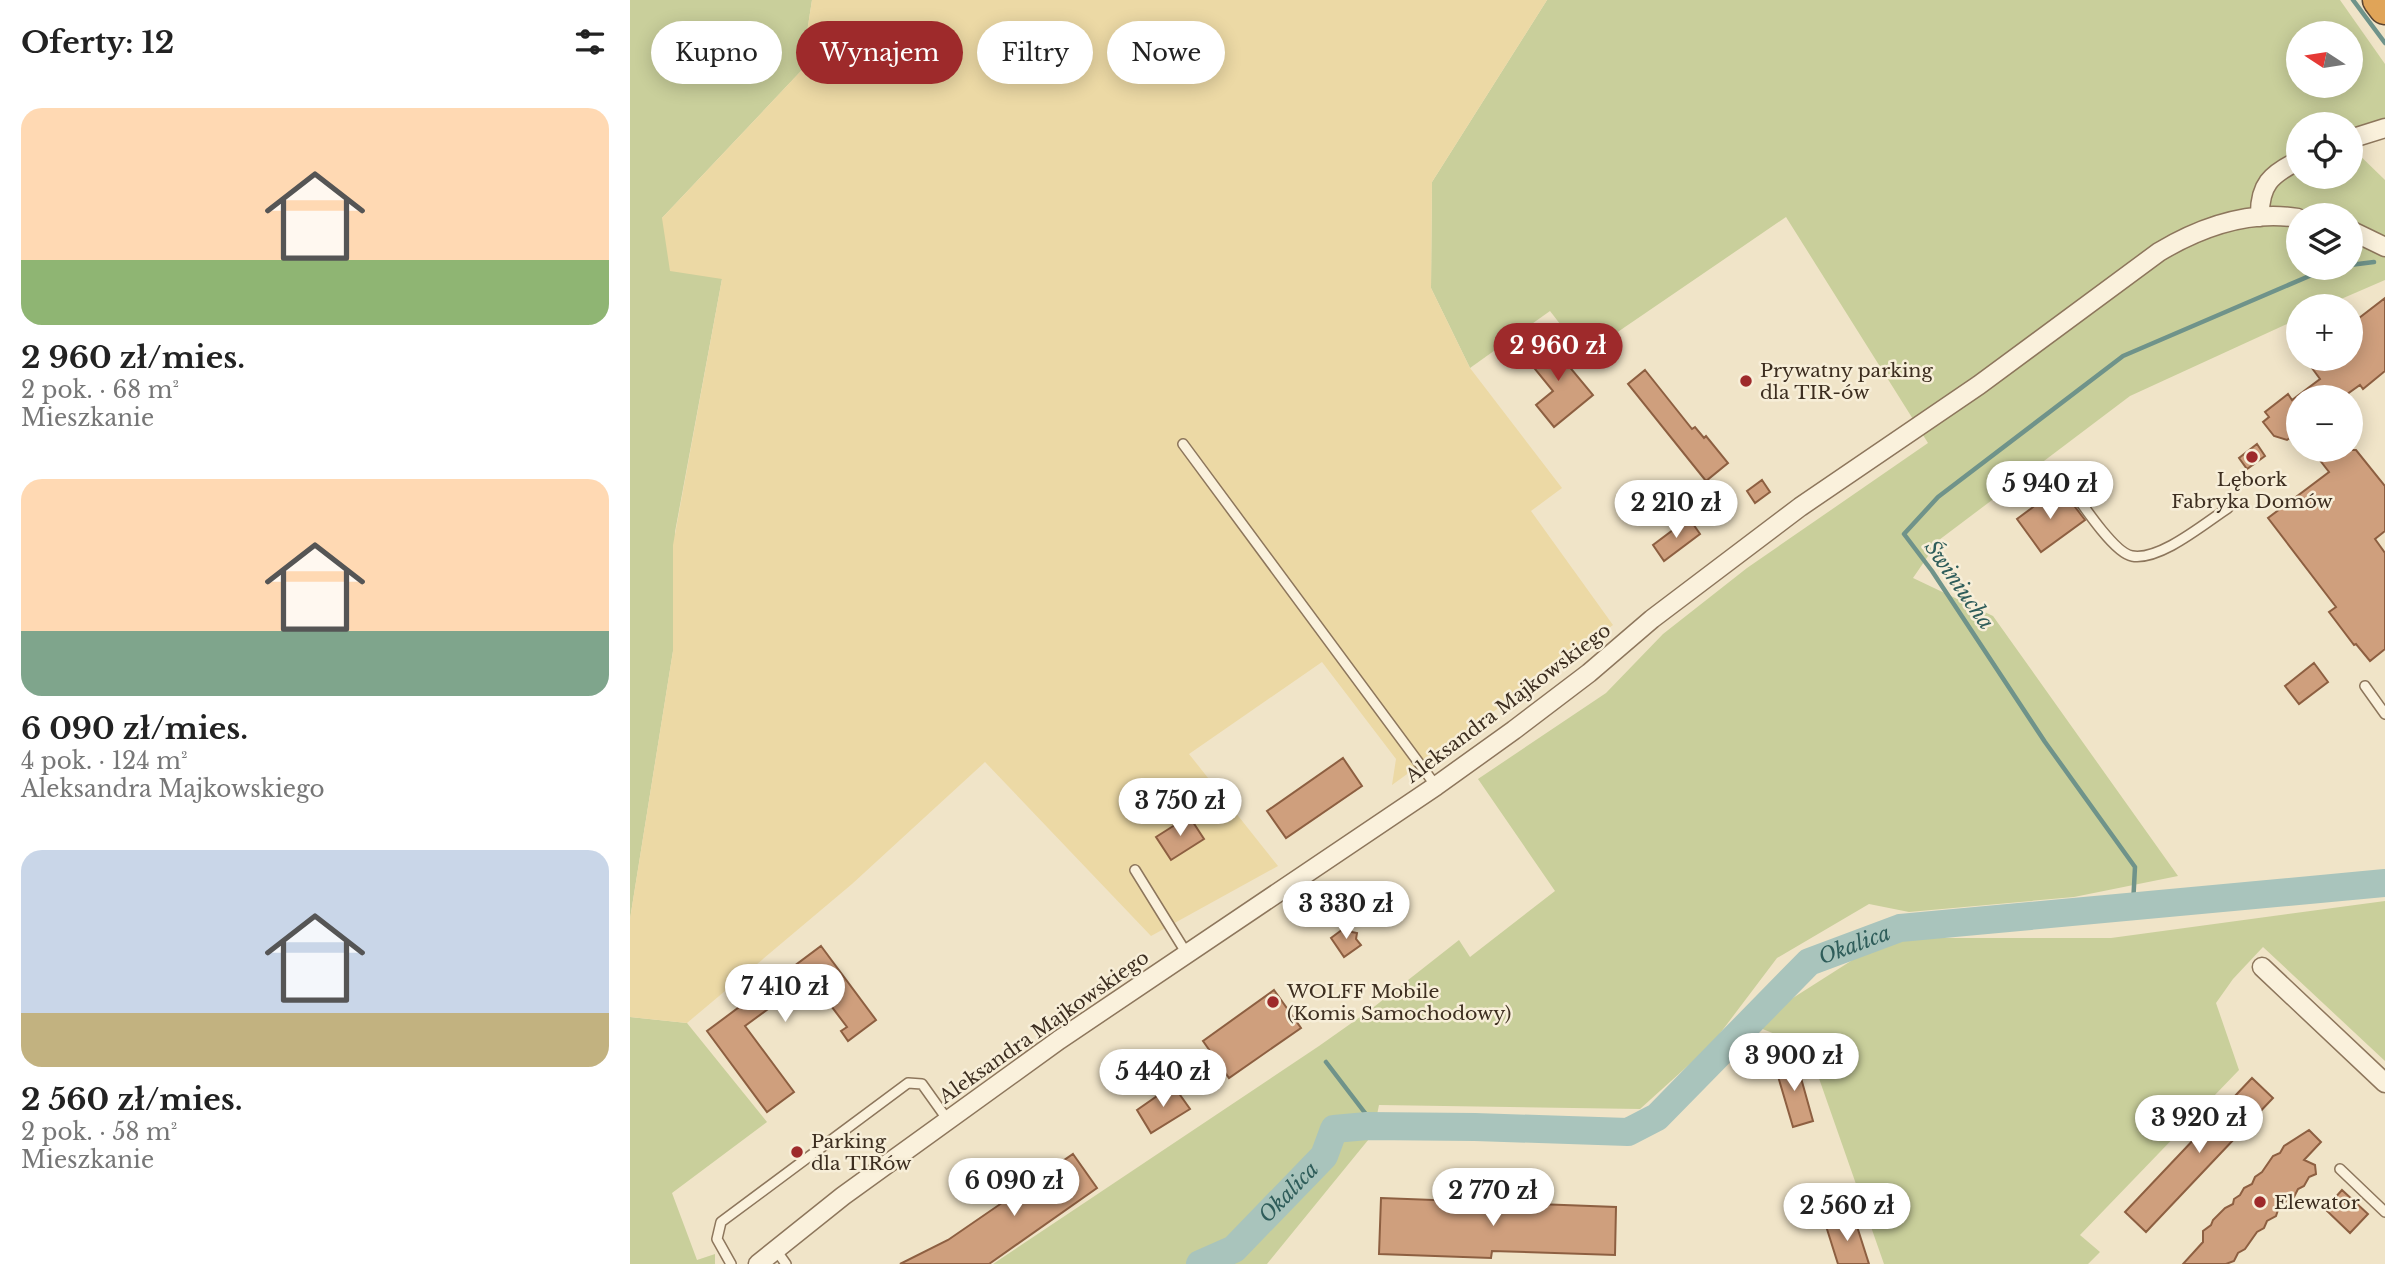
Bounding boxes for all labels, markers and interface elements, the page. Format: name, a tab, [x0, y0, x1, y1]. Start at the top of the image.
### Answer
chip: Kupno	[651, 21, 782, 84]
chip: Wynajem	[796, 21, 963, 84]
chip: Filtry	[977, 21, 1093, 84]
chip: Nowe	[1107, 21, 1225, 84]
north arrow	[2286, 21, 2362, 98]
map controls	[2286, 21, 2363, 462]
icon: filters	[571, 23, 609, 61]
text: Oferty: 12	[21, 24, 174, 61]
button: locate	[2286, 112, 2363, 189]
icon: home	[252, 153, 378, 279]
button: layers	[2286, 203, 2363, 280]
button: +	[2286, 294, 2363, 371]
pin: 2 960 zł	[1486, 324, 1630, 383]
text: 2 960 zł	[1510, 332, 1606, 360]
text: 2 960 zł/mies.	[21, 339, 245, 376]
place label: Prywatny parking dla TIR-ów	[1760, 359, 1933, 404]
marker: Prywatny parking dla TIR-ów	[1738, 373, 1754, 389]
text: 2 pok. · 68 m²	[21, 376, 179, 404]
button: −	[2286, 385, 2363, 462]
text: Mieszkanie	[21, 404, 154, 432]
marker: Lębork Fabryka Domów	[2244, 449, 2260, 465]
pin: 5 940 zł	[1978, 462, 2122, 521]
place label: Lębork Fabryka Domów	[2171, 468, 2333, 513]
text: 5 940 zł	[2002, 470, 2098, 498]
pin: 2 210 zł	[1604, 480, 1748, 540]
text: 2 210 zł	[1631, 489, 1721, 517]
icon: home	[252, 524, 378, 650]
water label: Świniucha	[1919, 535, 1999, 635]
street label: Aleksandra Majkowskiego	[1400, 618, 1615, 788]
text: 6 090 zł/mies.	[21, 710, 248, 747]
text: 4 pok. · 124 m²	[21, 747, 187, 775]
text: Aleksandra Majkowskiego	[21, 775, 325, 803]
pin: 3 750 zł	[1108, 778, 1252, 838]
text: 3 750 zł	[1135, 787, 1225, 815]
pin: 3 330 zł	[1274, 881, 1418, 941]
text: 3 330 zł	[1299, 890, 1393, 918]
icon: home	[252, 895, 378, 1021]
water label: Okalica	[1815, 920, 1894, 970]
street label: Aleksandra Majkowskiego	[934, 946, 1153, 1109]
pin: 7 410 zł	[713, 964, 857, 1024]
text: 7 410 zł	[741, 973, 829, 1001]
place label: WOLFF Mobile (Komis Samochodowy)	[1286, 980, 1511, 1025]
marker: WOLFF Mobile (Komis Samochodowy)	[1265, 994, 1281, 1010]
pin: 3 900 zł	[1722, 1034, 1866, 1093]
text: 3 900 zł	[1745, 1042, 1843, 1070]
pin: 5 440 zł	[1091, 1050, 1235, 1109]
text: 5 440 zł	[1115, 1058, 1211, 1086]
text: 2 560 zł/mies.	[21, 1081, 243, 1118]
pin: 3 920 zł	[2127, 1096, 2271, 1155]
text: 3 920 zł	[2151, 1104, 2247, 1132]
text: 2 pok. · 58 m²	[21, 1118, 177, 1146]
place label: Parking dla TIRów	[811, 1130, 911, 1175]
marker: Parking dla TIRów	[789, 1144, 805, 1160]
text: Mieszkanie	[21, 1146, 154, 1174]
water label: Okalica	[1253, 1156, 1324, 1228]
pin: 6 090 zł	[942, 1158, 1086, 1218]
text: 6 090 zł	[964, 1167, 1064, 1195]
pin: 2 770 zł	[1421, 1168, 1565, 1228]
text: 2 770 zł	[1448, 1177, 1538, 1205]
pin: 2 560 zł	[1775, 1184, 1919, 1243]
place label: Elewator	[2274, 1191, 2360, 1214]
text: 2 560 zł	[1799, 1192, 1895, 1220]
marker: Elewator	[2252, 1194, 2268, 1210]

